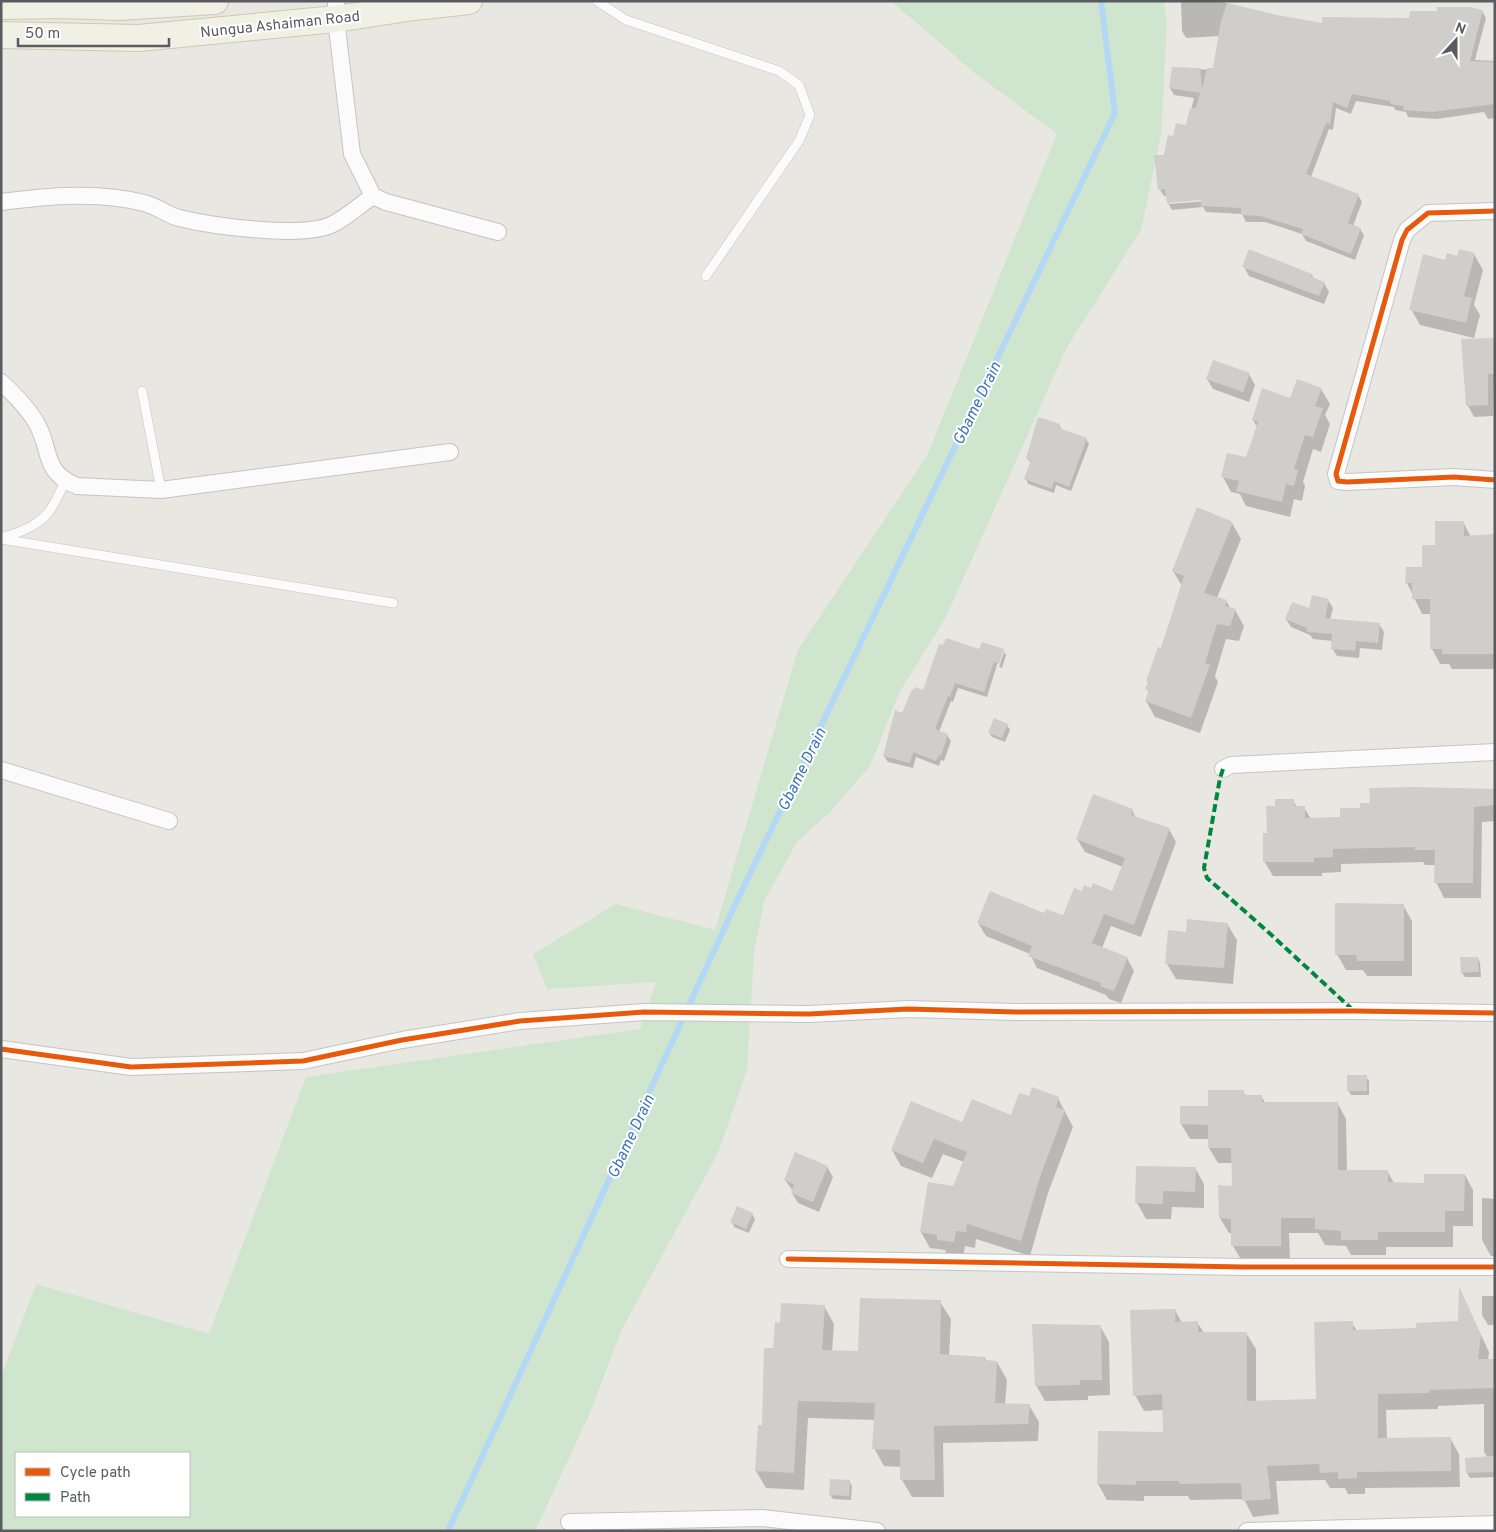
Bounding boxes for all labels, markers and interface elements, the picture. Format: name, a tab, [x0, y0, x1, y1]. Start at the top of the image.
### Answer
street label: Nungua Ashaiman Road	[199, 8, 361, 43]
scale bar	[18, 15, 169, 47]
north arrow	[1431, 15, 1481, 65]
text: N	[1452, 20, 1468, 39]
text: 50 m	[25, 25, 60, 44]
water label: Gbame Drain	[949, 359, 1007, 449]
water label: Gbame Drain	[774, 725, 832, 815]
water label: Gbame Drain	[604, 1092, 660, 1182]
legend	[15, 1452, 190, 1517]
text: Cycle path	[60, 1464, 131, 1483]
text: Path	[60, 1489, 91, 1508]

